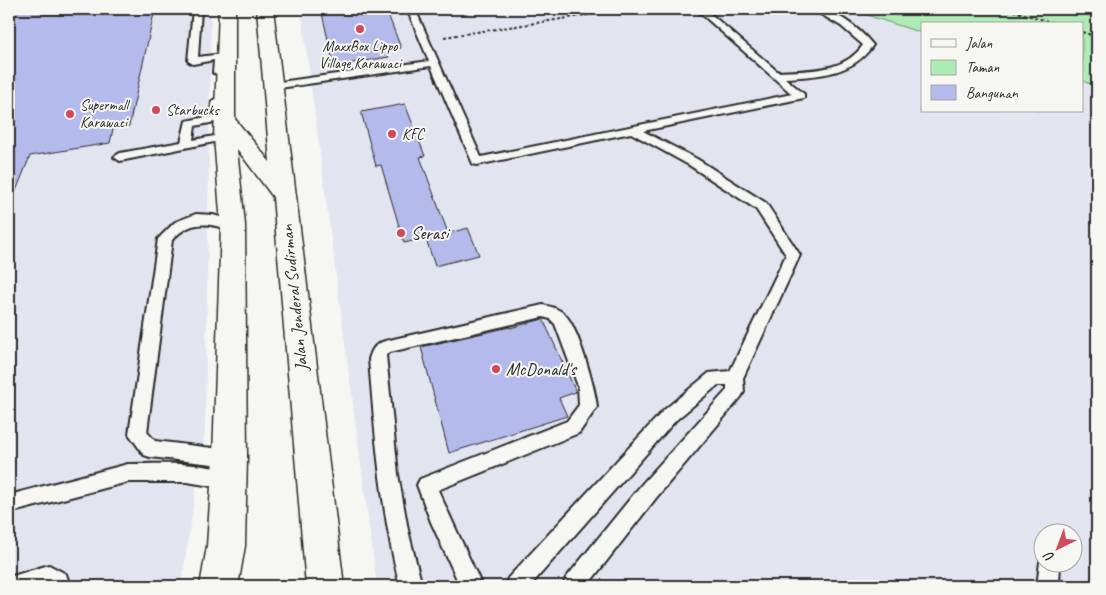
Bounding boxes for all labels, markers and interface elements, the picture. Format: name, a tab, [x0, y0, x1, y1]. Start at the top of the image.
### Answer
legend	[921, 22, 1084, 112]
marker: MaxxBox Lippo Village Karawaci	[354, 23, 366, 35]
text: Jalan	[965, 34, 993, 53]
place label: MaxxBox Lippo Village Karawaci	[319, 37, 403, 73]
text: Taman	[966, 58, 999, 77]
text: Bangunan	[966, 84, 1019, 103]
place label: Supermall Karawaci	[80, 96, 131, 132]
place label: Starbucks	[166, 101, 220, 120]
marker: Starbucks	[150, 104, 162, 116]
marker: Supermall Karawaci	[64, 108, 76, 120]
place label: KFC	[402, 125, 426, 144]
marker: KFC	[386, 128, 398, 140]
place label: Serasi	[411, 222, 451, 244]
street label: Jalan Jenderal Sudirman	[275, 223, 313, 373]
marker: Serasi	[395, 227, 407, 239]
place label: McDonald's	[506, 358, 578, 380]
marker: McDonald's	[490, 363, 502, 375]
north arrow	[1034, 522, 1084, 572]
text: U	[1039, 547, 1058, 566]

